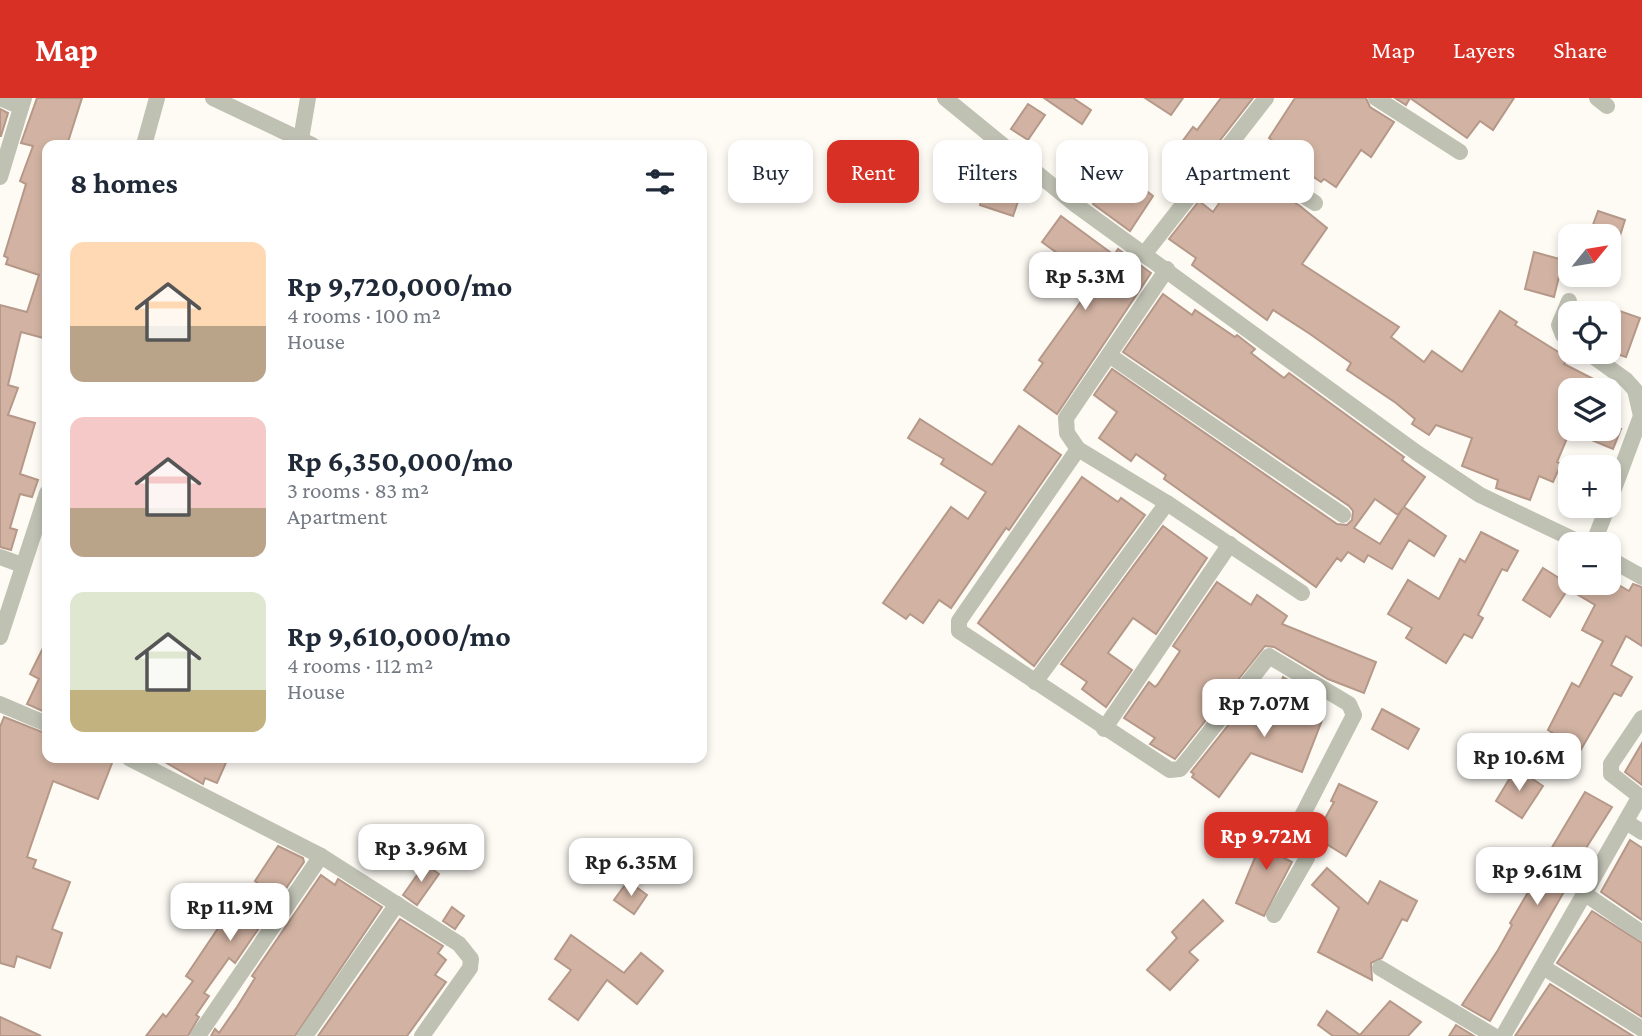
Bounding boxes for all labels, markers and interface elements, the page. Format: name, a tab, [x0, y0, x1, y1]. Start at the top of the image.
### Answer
text: Map	[35, 31, 98, 68]
text: Map	[1371, 36, 1415, 63]
text: Layers	[1453, 36, 1515, 63]
text: Share	[1553, 36, 1607, 63]
chip: Buy	[728, 140, 813, 203]
chip: Rent	[827, 140, 919, 203]
chip: Filters	[933, 140, 1042, 203]
chip: New	[1056, 140, 1148, 203]
chip: Apartment	[1162, 140, 1314, 203]
icon: filters	[641, 163, 679, 201]
text: 8 homes	[70, 166, 178, 199]
north arrow	[1558, 224, 1620, 287]
map controls	[1558, 224, 1621, 595]
pin: Rp 5.3M	[1020, 252, 1150, 312]
text: Rp 5.3M	[1045, 262, 1125, 288]
text: Rp 9,720,000/mo	[287, 269, 512, 302]
icon: home	[126, 270, 210, 354]
button: locate	[1558, 301, 1621, 364]
text: 4 rooms · 100 m²	[287, 302, 441, 328]
text: House	[287, 328, 345, 354]
button: layers	[1558, 378, 1621, 441]
text: Rp 6,350,000/mo	[287, 444, 513, 477]
icon: home	[126, 445, 210, 529]
button: +	[1558, 455, 1621, 518]
text: 3 rooms · 83 m²	[287, 477, 429, 503]
text: Apartment	[287, 503, 387, 529]
button: −	[1558, 532, 1621, 595]
text: Rp 9,610,000/mo	[287, 619, 511, 652]
icon: home	[126, 620, 210, 704]
text: 4 rooms · 112 m²	[287, 652, 433, 678]
text: House	[287, 678, 345, 704]
pin: Rp 7.07M	[1192, 680, 1336, 739]
text: Rp 7.07M	[1218, 689, 1310, 715]
pin: Rp 10.6M	[1447, 734, 1591, 793]
text: Rp 10.6M	[1473, 743, 1565, 769]
pin: Rp 9.72M	[1194, 812, 1338, 872]
text: Rp 9.72M	[1220, 822, 1312, 848]
pin: Rp 3.96M	[349, 824, 493, 884]
text: Rp 3.96M	[374, 834, 468, 860]
pin: Rp 6.35M	[559, 838, 703, 898]
text: Rp 6.35M	[585, 848, 677, 874]
pin: Rp 9.61M	[1465, 848, 1609, 907]
text: Rp 9.61M	[1492, 857, 1582, 883]
pin: Rp 11.9M	[158, 884, 302, 943]
text: Rp 11.9M	[186, 893, 274, 919]

